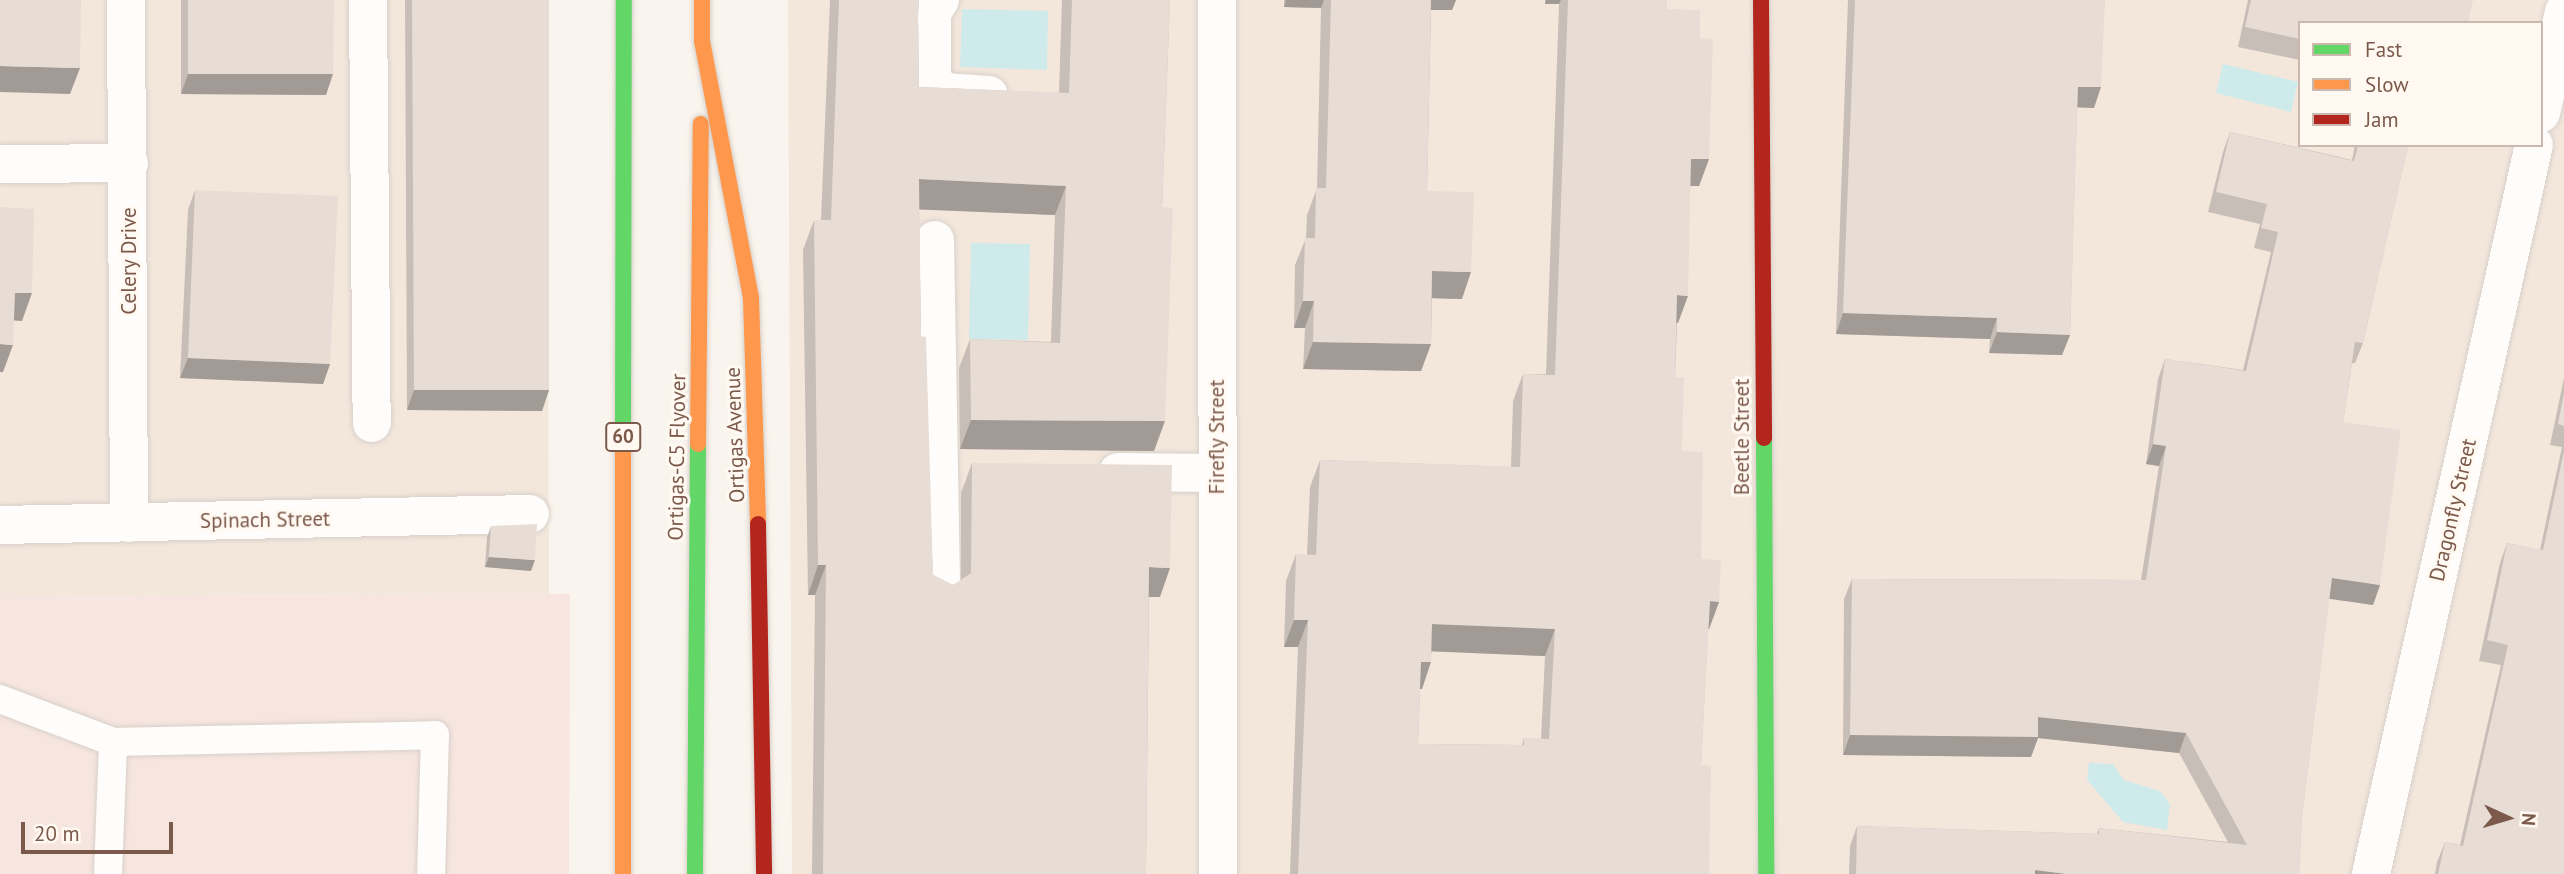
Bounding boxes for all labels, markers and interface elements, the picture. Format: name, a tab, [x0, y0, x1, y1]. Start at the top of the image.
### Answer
legend	[2298, 21, 2543, 147]
text: Fast	[2365, 36, 2402, 63]
text: Slow	[2365, 71, 2409, 98]
text: Jam	[2365, 106, 2399, 133]
street label: Celery Drive	[116, 207, 142, 315]
street label: Ortigas Avenue	[720, 366, 750, 504]
street label: Ortigas-C5 Flyover	[663, 373, 691, 541]
street label: Firefly Street	[1204, 379, 1230, 495]
street label: Beetle Street	[1729, 379, 1755, 495]
road number: 60	[604, 422, 642, 452]
street label: Dragonfly Street	[2424, 436, 2482, 584]
street label: Spinach Street	[200, 506, 330, 534]
north arrow	[2473, 783, 2543, 853]
scale bar	[24, 808, 177, 852]
text: N	[2517, 812, 2541, 827]
text: 20 m	[34, 820, 80, 847]

